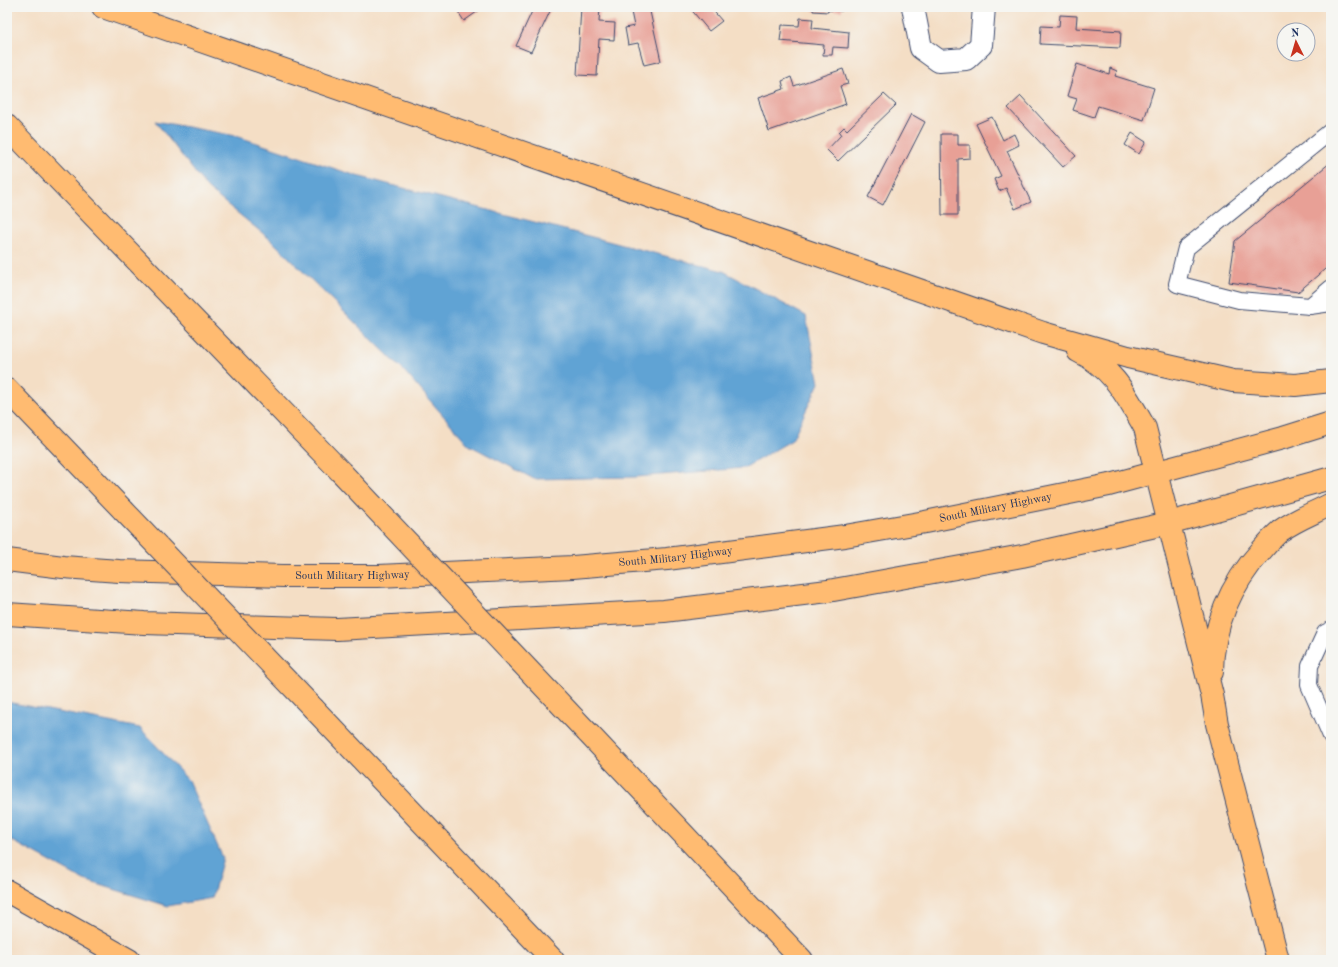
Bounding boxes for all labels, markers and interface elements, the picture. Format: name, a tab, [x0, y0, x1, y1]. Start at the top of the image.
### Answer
north arrow	[1276, 22, 1316, 62]
text: N	[1291, 28, 1301, 39]
street label: South Military Highway	[938, 491, 1053, 525]
street label: South Military Highway	[618, 545, 734, 569]
street label: South Military Highway	[295, 569, 410, 582]

